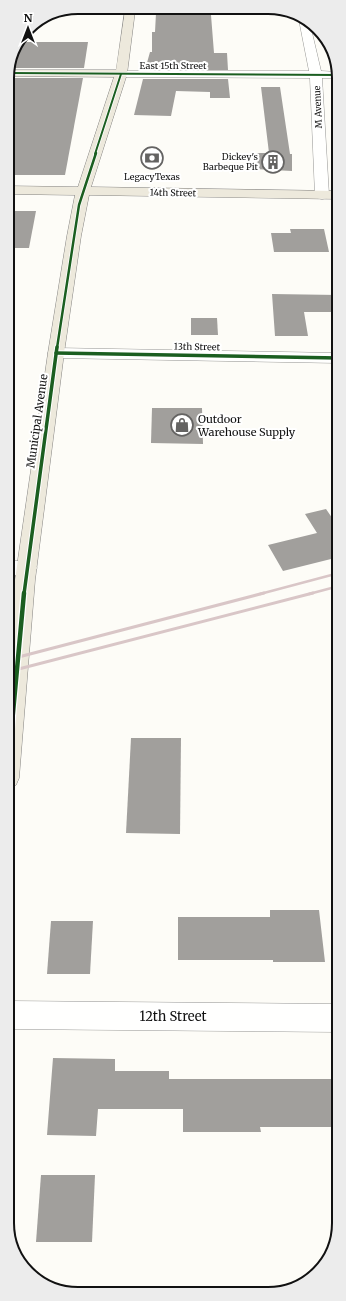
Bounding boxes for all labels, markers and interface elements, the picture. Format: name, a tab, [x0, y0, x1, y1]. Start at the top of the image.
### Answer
north arrow	[8, 8, 48, 48]
text: N	[24, 11, 33, 25]
street label: East 15th Street	[140, 60, 207, 71]
street label: M Avenue	[311, 85, 324, 129]
bank icon: LegacyTexas	[139, 145, 165, 171]
building icon: Dickey's Barbeque Pit	[260, 149, 286, 175]
place label: Dickey's Barbeque Pit	[203, 151, 259, 172]
place label: LegacyTexas	[124, 171, 181, 182]
street label: 14th Street	[150, 187, 197, 198]
street label: 13th Street	[174, 341, 221, 352]
street label: Municipal Avenue	[23, 373, 51, 469]
shop icon: Outdoor Warehouse Supply	[169, 412, 195, 438]
place label: Outdoor Warehouse Supply	[197, 412, 296, 439]
street label: 12th Street	[139, 1008, 207, 1025]

